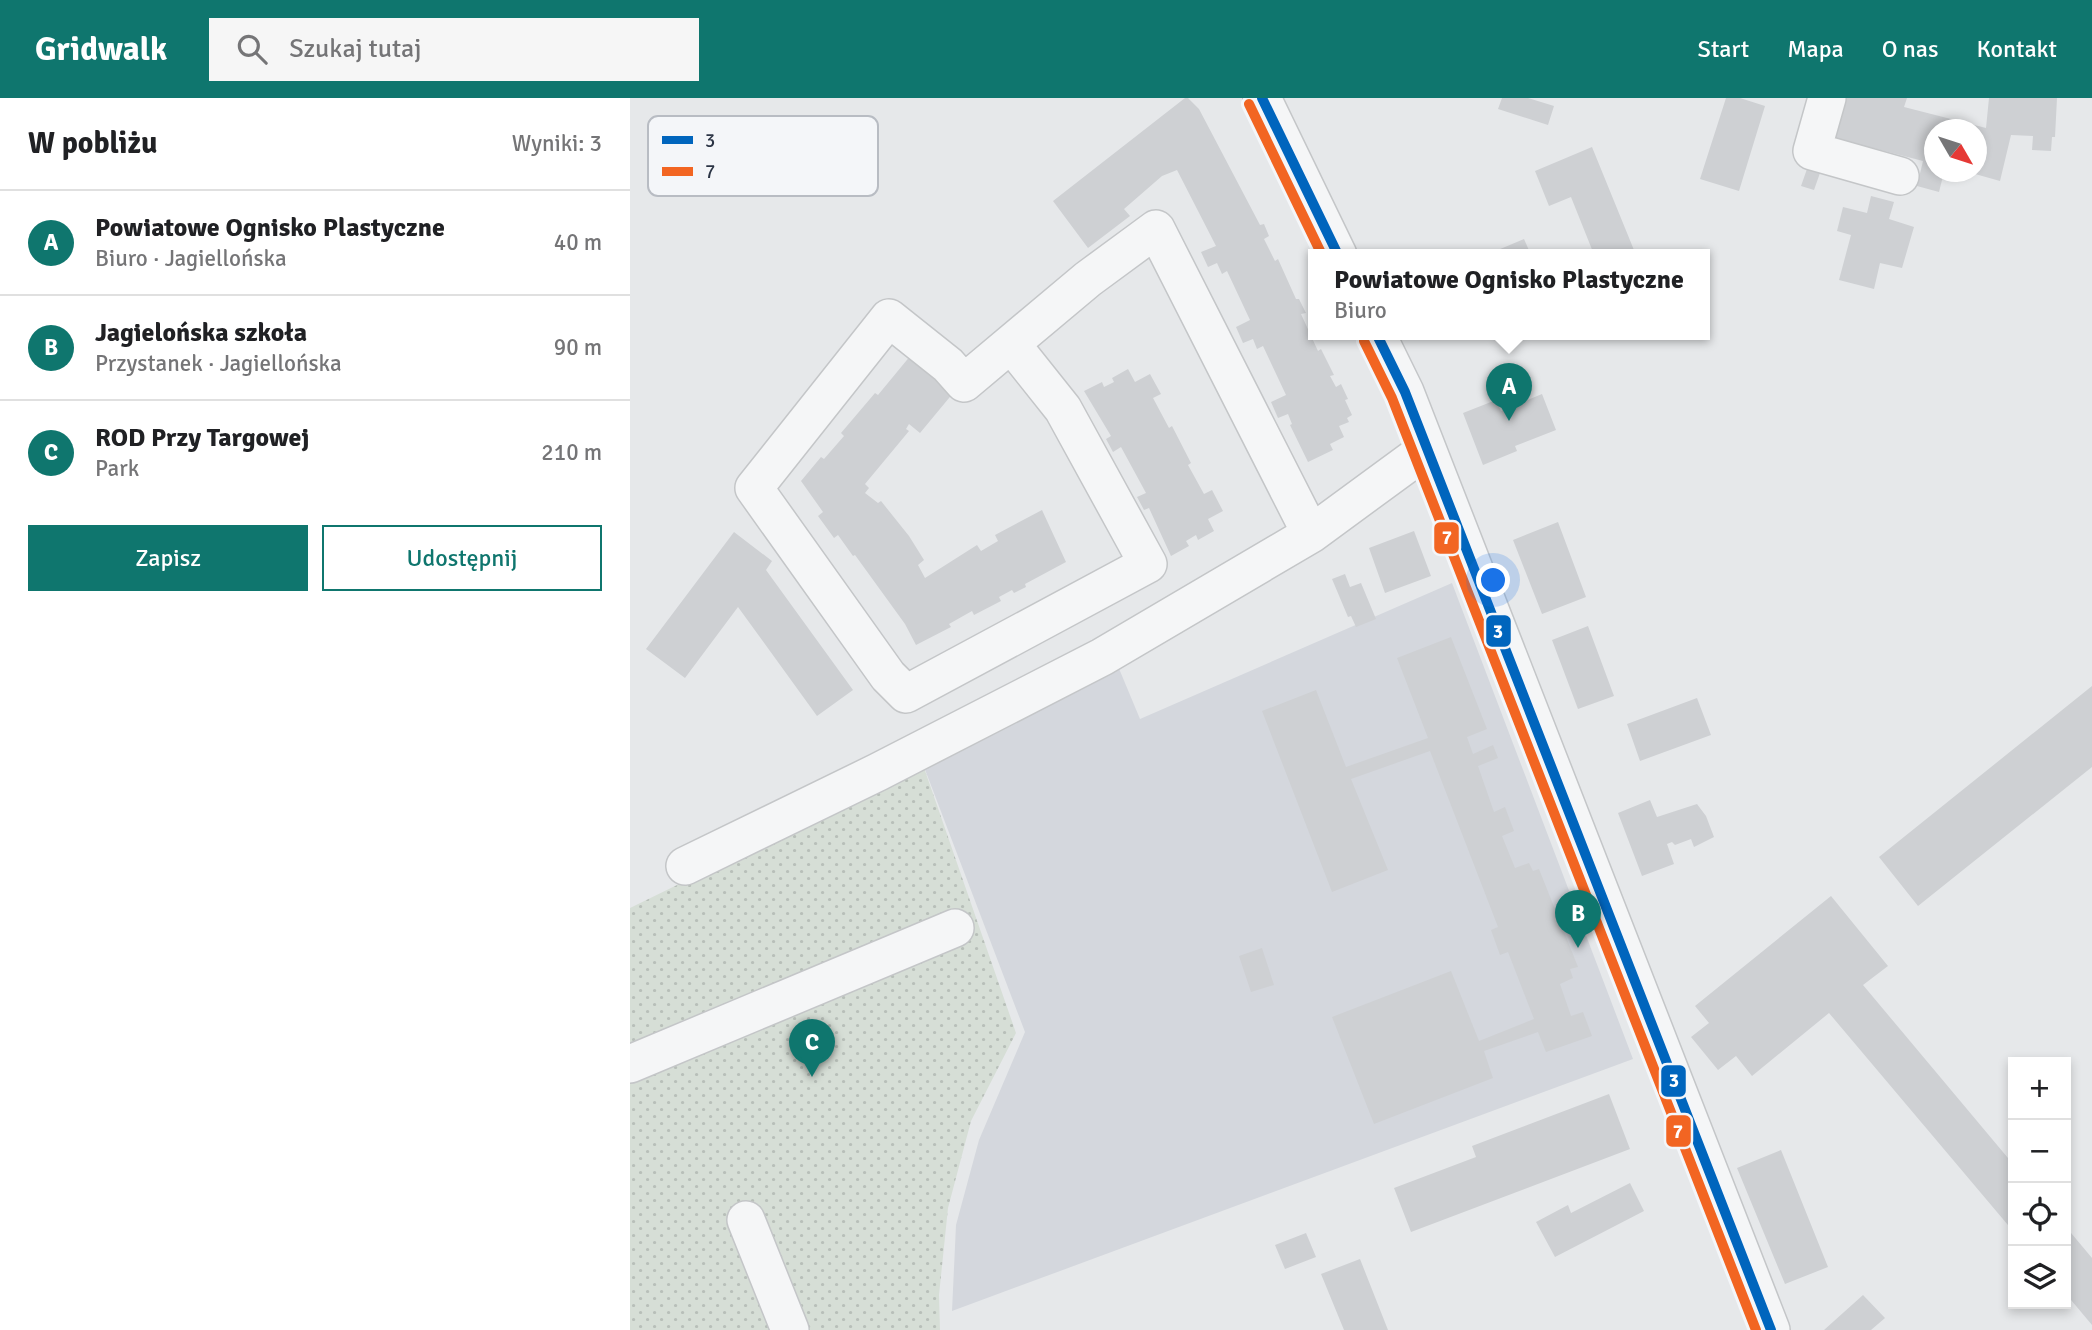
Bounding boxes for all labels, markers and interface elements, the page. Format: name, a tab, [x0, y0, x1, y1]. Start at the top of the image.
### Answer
search box	[209, 18, 699, 81]
text: Gridwalk	[35, 29, 167, 70]
icon: search	[233, 30, 271, 68]
text: Szukaj tutaj	[289, 33, 421, 65]
text: Start	[1698, 34, 1749, 64]
text: Mapa	[1787, 34, 1844, 64]
text: O nas	[1882, 34, 1939, 64]
text: Kontakt	[1977, 34, 2057, 64]
legend	[648, 116, 878, 196]
north arrow	[1924, 119, 1987, 182]
text: W pobliżu	[28, 125, 157, 162]
text: Wyniki: 3	[512, 129, 602, 158]
text: 3	[705, 129, 715, 153]
text: 7	[705, 160, 715, 184]
text: Powiatowe Ognisko Plastyczne	[95, 212, 445, 244]
text: A	[44, 228, 58, 257]
text: 40 m	[554, 228, 602, 257]
text: Biuro · Jagiellońska	[95, 244, 287, 273]
popup	[1308, 249, 1710, 340]
text: Powiatowe Ognisko Plastyczne	[1334, 264, 1684, 296]
text: Biuro	[1334, 296, 1387, 325]
text: Jagielońska szkoła	[95, 317, 307, 349]
text: B	[44, 333, 58, 362]
text: 90 m	[554, 333, 602, 362]
text: Przystanek · Jagiellońska	[95, 349, 342, 378]
pin: A	[1486, 363, 1532, 421]
text: ROD Przy Targowej	[95, 422, 309, 454]
text: C	[44, 438, 58, 467]
text: 210 m	[541, 438, 602, 467]
text: Park	[95, 454, 139, 483]
line badge: 7	[1433, 521, 1460, 555]
button: Zapisz	[28, 525, 308, 591]
button: Udostępnij	[322, 525, 602, 591]
text: 7	[1442, 526, 1452, 550]
your location	[1476, 563, 1510, 597]
line badge: 3	[1485, 614, 1512, 648]
text: 3	[1493, 620, 1503, 644]
pin: B	[1555, 890, 1601, 948]
pin: C	[789, 1019, 835, 1077]
map controls	[2008, 1057, 2071, 1309]
button: +	[2008, 1057, 2071, 1120]
line badge: 3	[1660, 1064, 1687, 1098]
text: 3	[1669, 1069, 1679, 1093]
line badge: 7	[1665, 1114, 1692, 1148]
text: 7	[1673, 1120, 1683, 1144]
button: −	[2008, 1120, 2071, 1183]
button: locate	[2008, 1183, 2071, 1246]
button: layers	[2008, 1246, 2071, 1309]

